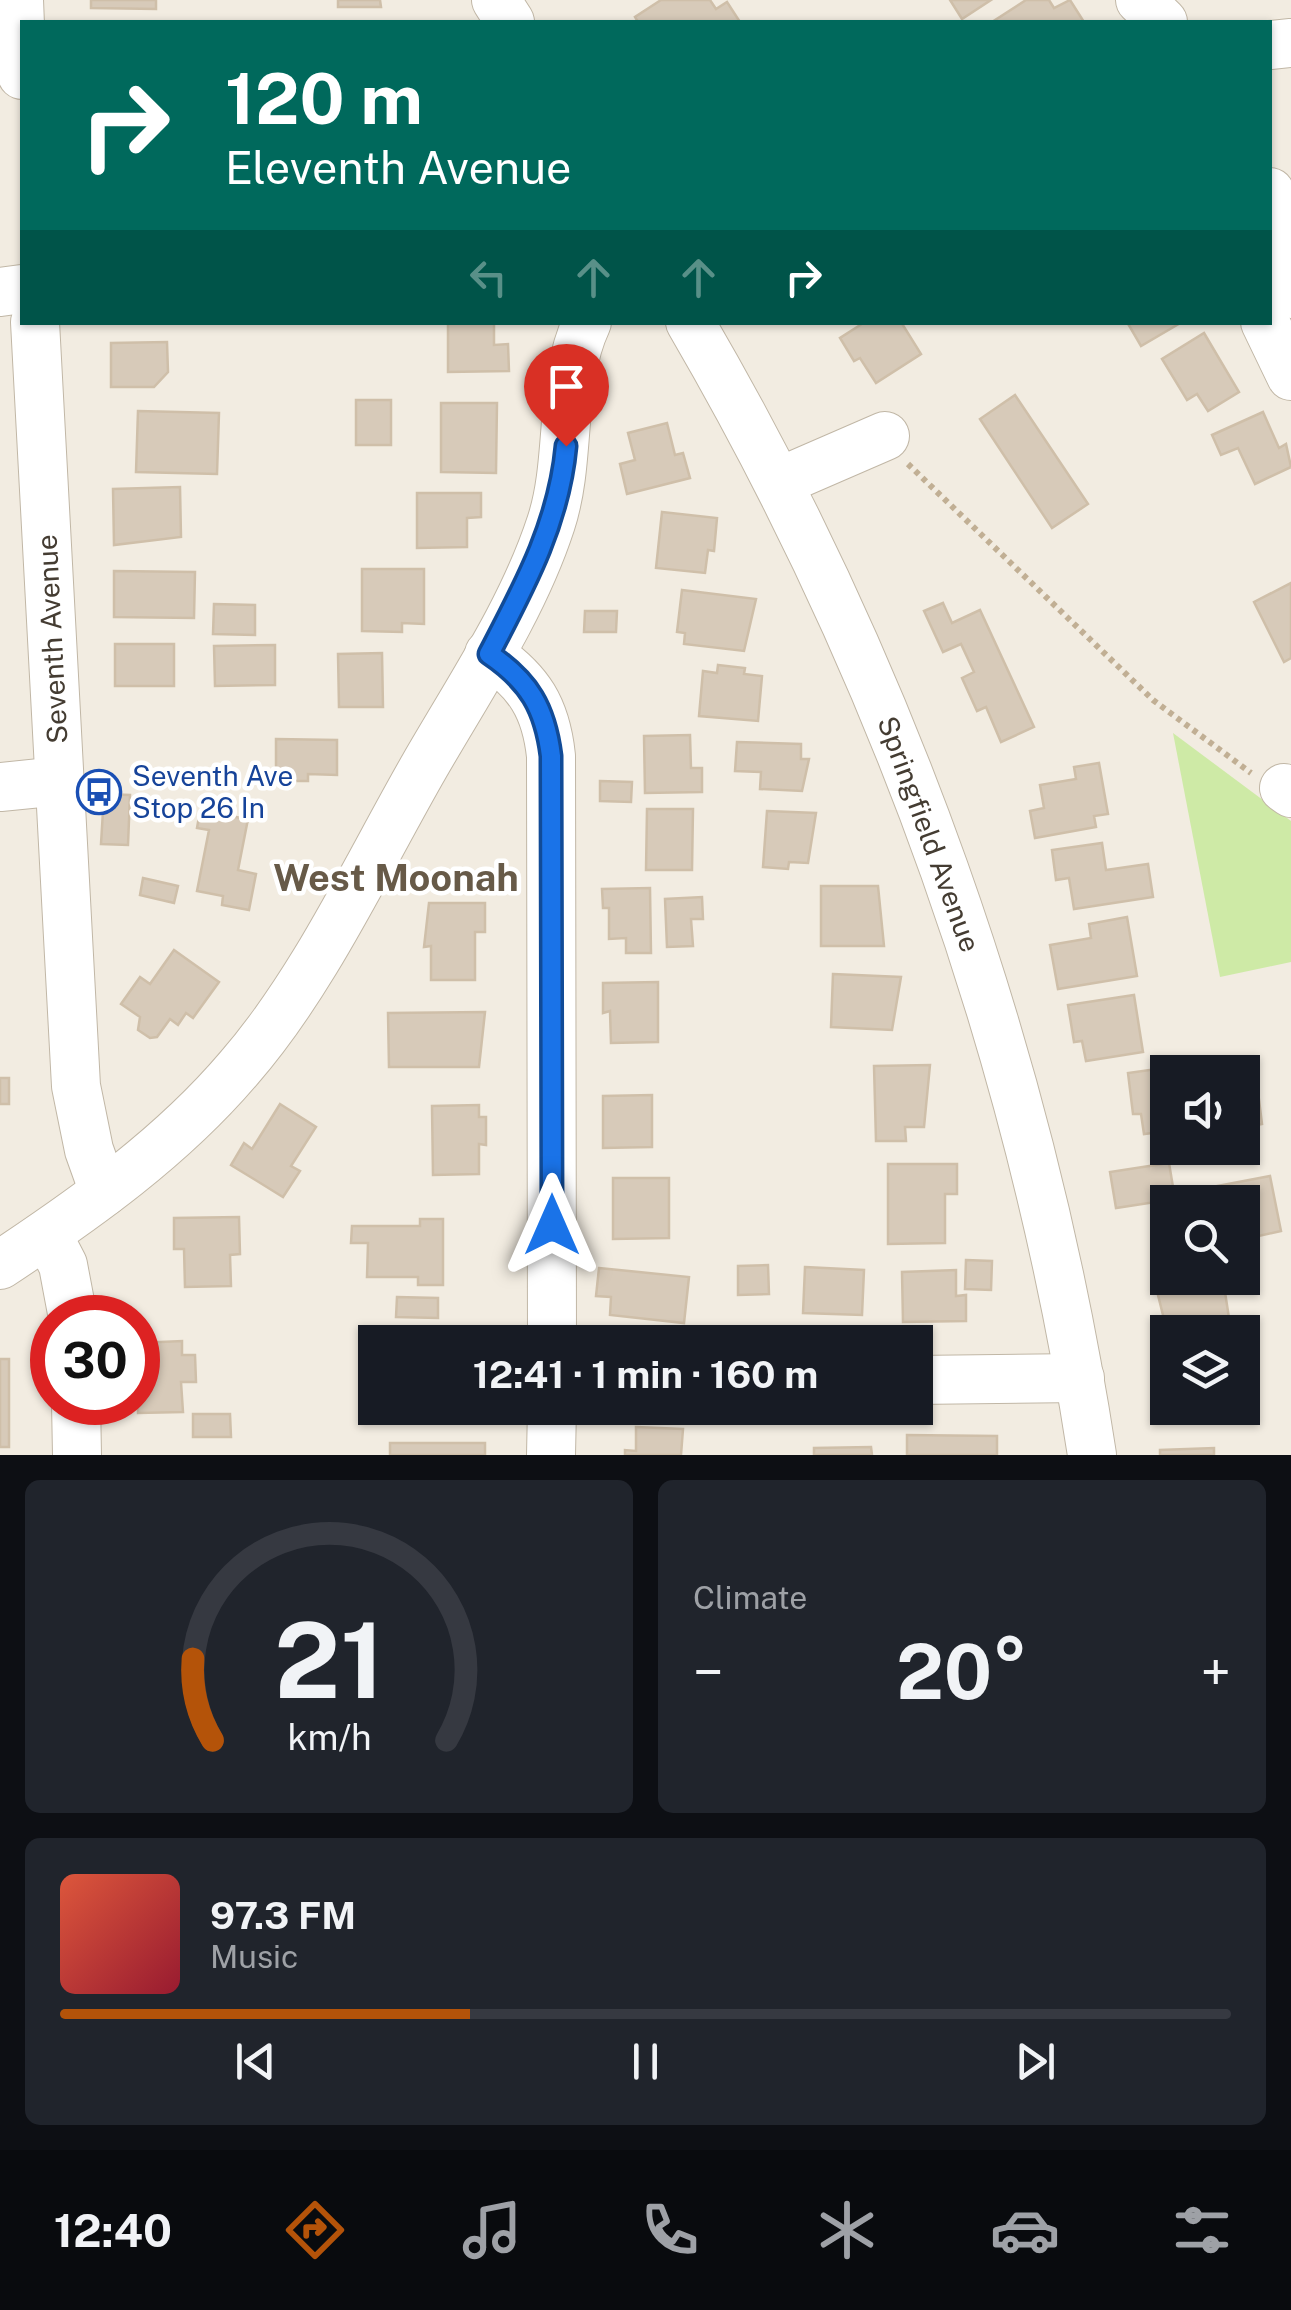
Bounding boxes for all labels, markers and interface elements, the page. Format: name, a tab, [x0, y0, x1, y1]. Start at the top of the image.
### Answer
text: 120 m	[225, 57, 423, 140]
icon: right	[60, 60, 190, 190]
text: Eleventh Avenue	[225, 141, 572, 194]
icon: left	[461, 250, 516, 305]
icon: ahead	[566, 250, 621, 305]
icon: ahead	[671, 250, 726, 305]
icon: right	[776, 250, 831, 305]
pin	[524, 344, 609, 447]
icon: arrive	[539, 359, 594, 414]
street label: Seventh Avenue	[30, 534, 73, 745]
street label: Springfield Avenue	[871, 711, 987, 956]
place label: Seventh Ave Stop 26 In	[132, 759, 293, 824]
bus stop icon: Seventh Ave Stop 26 In	[76, 769, 122, 815]
district label: West Moonah	[273, 855, 519, 900]
map controls	[1150, 1055, 1260, 1425]
button: sound	[1150, 1055, 1260, 1165]
position arrow	[500, 1173, 604, 1277]
button: search	[1150, 1185, 1260, 1295]
speed limit sign: 30	[30, 1295, 160, 1425]
button: layers	[1150, 1315, 1260, 1425]
text: 12:41 · 1 min · 160 m	[473, 1352, 818, 1397]
text: Climate	[693, 1579, 807, 1616]
text: 21	[274, 1599, 384, 1721]
text: 20°	[896, 1628, 1028, 1716]
text: −	[693, 1640, 724, 1704]
text: +	[1200, 1640, 1231, 1704]
text: km/h	[287, 1716, 371, 1758]
text: 97.3 FM	[210, 1893, 356, 1938]
text: Music	[210, 1938, 298, 1975]
icon: previous	[228, 2034, 283, 2089]
icon: pause	[618, 2034, 673, 2089]
icon: next	[1008, 2034, 1063, 2089]
icon: directions	[280, 2195, 350, 2265]
icon: music	[457, 2195, 527, 2265]
icon: phone	[635, 2195, 705, 2265]
icon: climate	[812, 2195, 882, 2265]
icon: car	[990, 2195, 1060, 2265]
icon: filters	[1167, 2195, 1237, 2265]
text: 12:40	[54, 2204, 172, 2257]

